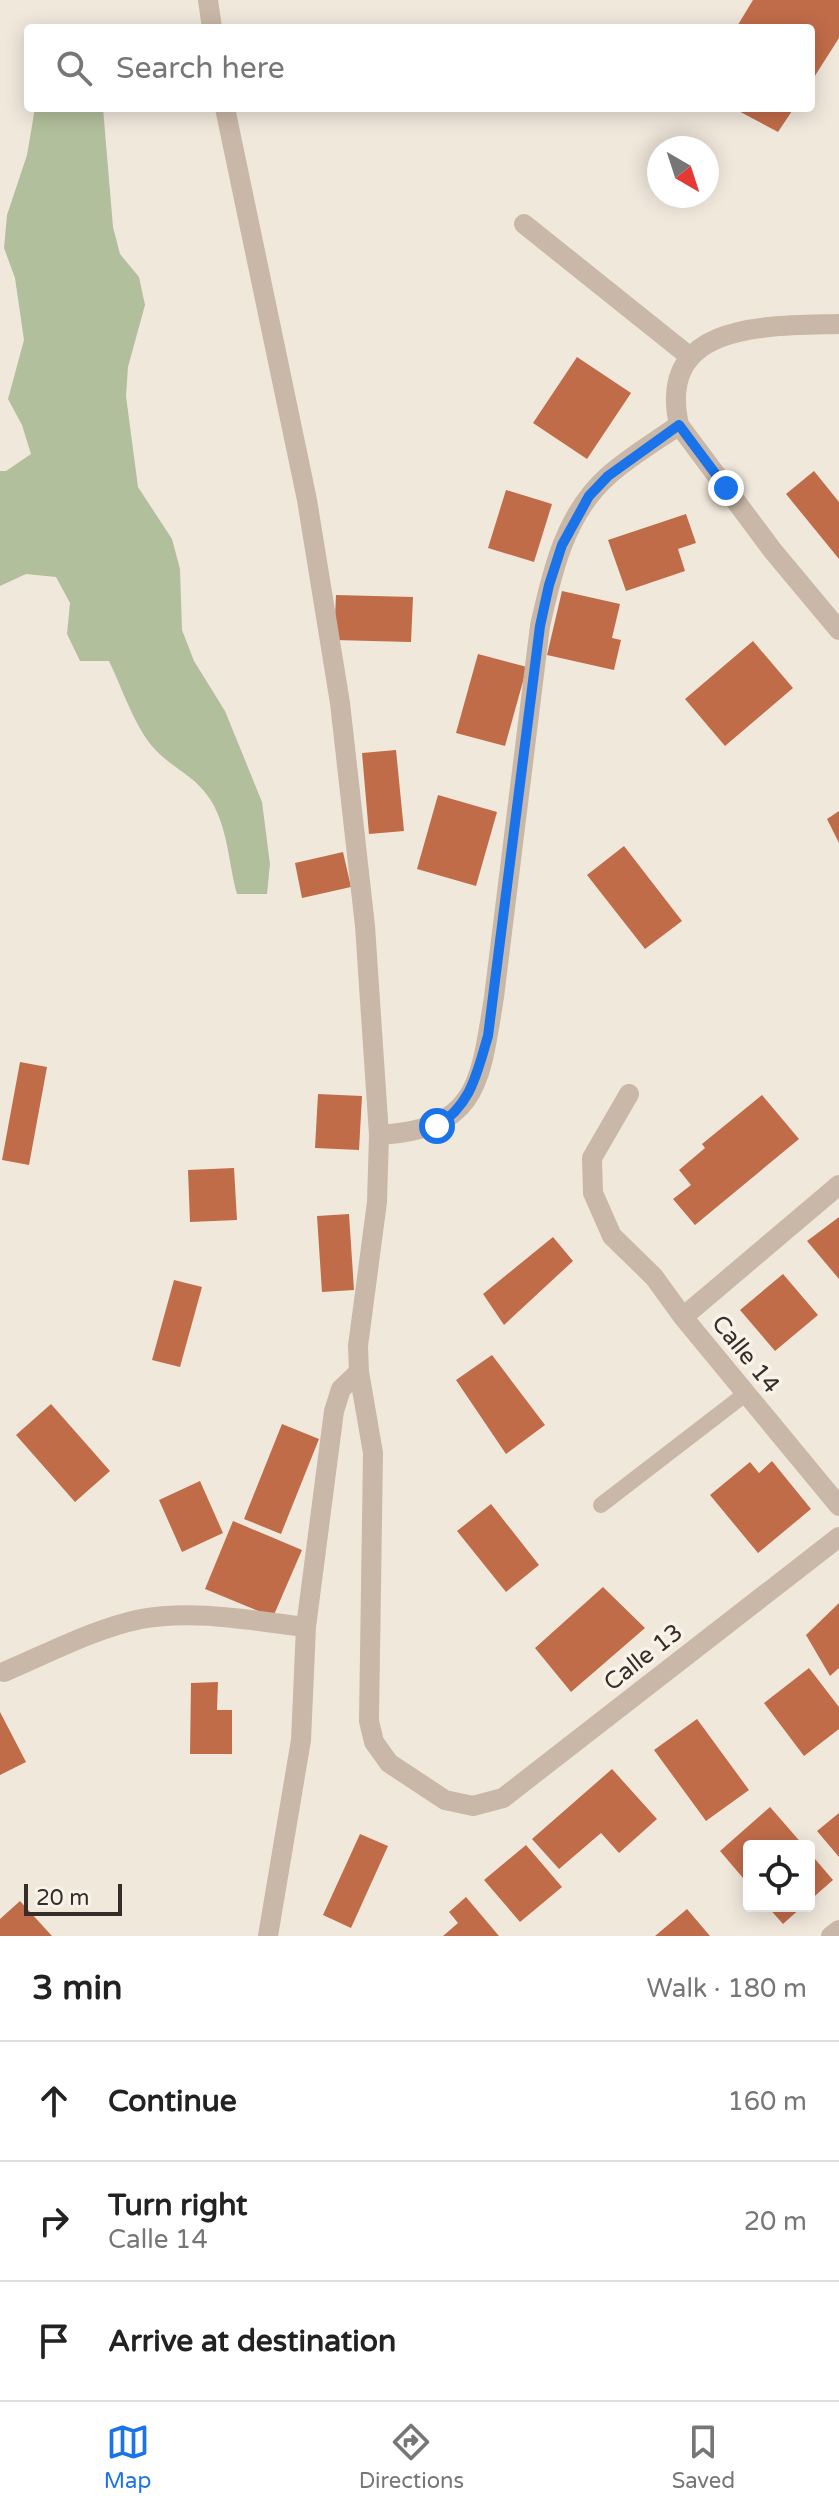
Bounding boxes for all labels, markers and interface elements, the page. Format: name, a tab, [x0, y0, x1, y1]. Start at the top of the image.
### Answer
search box	[24, 24, 815, 112]
icon: search	[52, 46, 96, 90]
text: Search here	[116, 50, 285, 87]
north arrow	[647, 136, 719, 208]
route end	[708, 470, 744, 506]
route start	[419, 1108, 455, 1144]
street label: Calle 14	[705, 1309, 786, 1399]
street label: Calle 13	[598, 1618, 689, 1697]
map controls	[743, 1840, 815, 1912]
button: locate	[743, 1840, 815, 1912]
scale bar	[24, 1880, 122, 1916]
text: 20 m	[36, 1885, 90, 1911]
text: 3 min	[32, 1968, 123, 2009]
text: Walk · 180 m	[647, 1973, 807, 2004]
icon: ahead	[32, 2079, 76, 2123]
text: Continue	[108, 2083, 237, 2120]
text: 160 m	[727, 2086, 807, 2117]
text: Turn right	[108, 2187, 248, 2224]
icon: right	[32, 2199, 76, 2243]
text: 20 m	[744, 2206, 807, 2237]
text: Calle 14	[108, 2224, 208, 2255]
icon: arrive	[32, 2319, 76, 2363]
text: Arrive at destination	[108, 2323, 396, 2360]
tab: Map	[104, 2420, 151, 2494]
tab: Directions	[359, 2420, 464, 2494]
tab: Saved	[672, 2420, 735, 2494]

